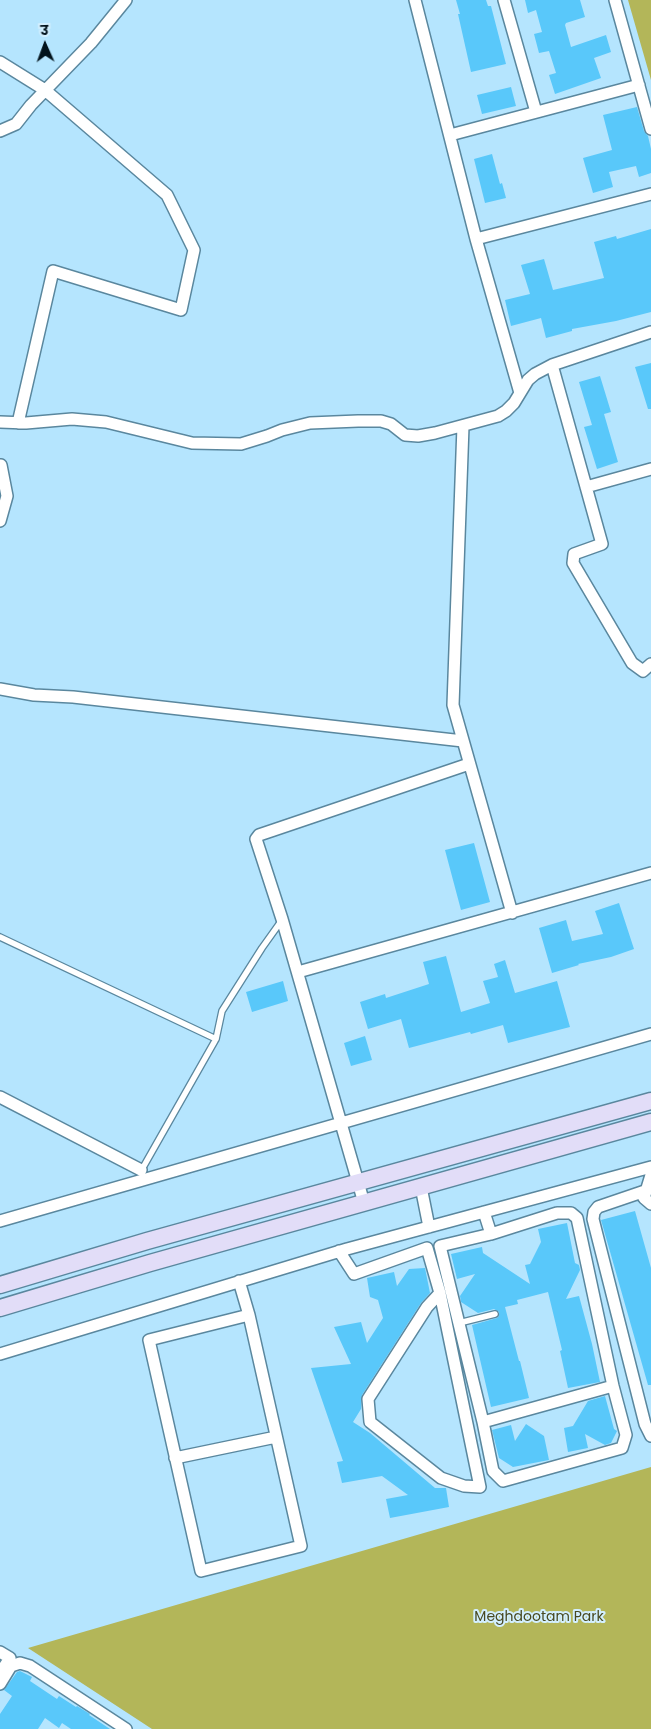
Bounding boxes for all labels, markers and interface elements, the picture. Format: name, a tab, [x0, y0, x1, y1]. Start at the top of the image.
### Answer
north arrow	[20, 20, 70, 70]
text: उ	[40, 20, 49, 40]
park label: Meghdootam Park	[474, 1609, 604, 1625]

